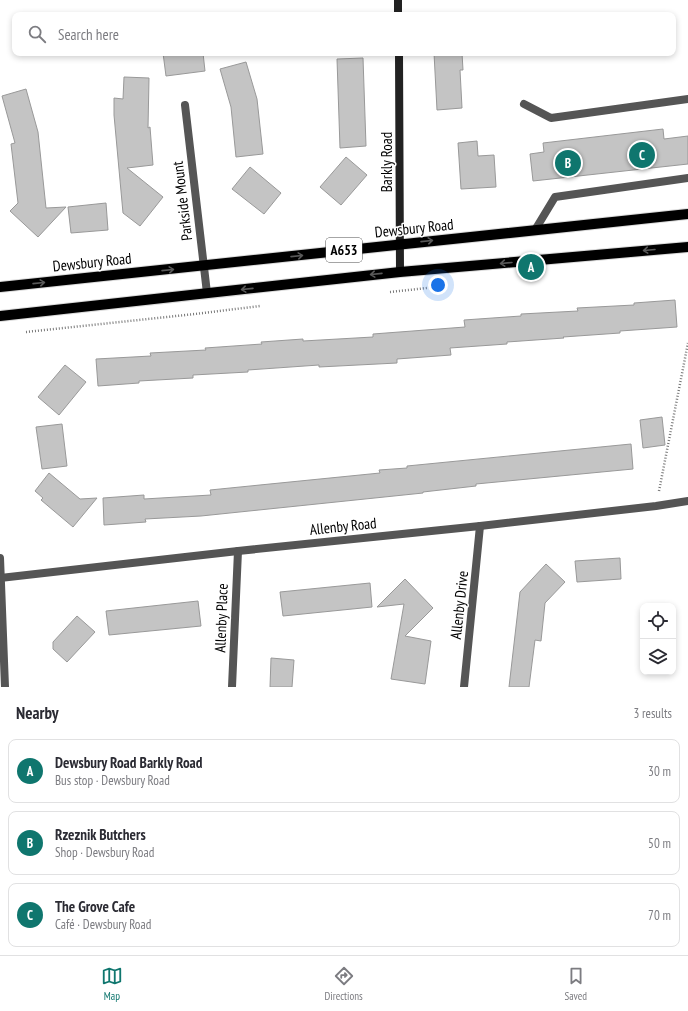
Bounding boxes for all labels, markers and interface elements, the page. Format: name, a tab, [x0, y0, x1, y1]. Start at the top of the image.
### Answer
search box	[12, 12, 676, 56]
icon: search	[26, 23, 48, 45]
text: Search here	[58, 25, 119, 44]
street label: Barkly Road	[377, 132, 396, 192]
pin: C	[629, 140, 655, 170]
pin: B	[555, 148, 581, 178]
street label: Parkside Mount	[168, 160, 196, 242]
street label: Dewsbury Road	[374, 214, 454, 242]
road number: A653	[326, 238, 362, 262]
one-way arrow	[420, 238, 433, 245]
one-way arrow	[643, 247, 656, 254]
street label: Dewsbury Road	[52, 248, 132, 276]
one-way arrow	[290, 252, 303, 259]
pin: A	[518, 252, 544, 282]
one-way arrow	[500, 259, 513, 266]
one-way arrow	[161, 266, 174, 273]
one-way arrow	[370, 270, 383, 278]
your location	[428, 275, 448, 295]
one-way arrow	[32, 279, 45, 287]
one-way arrow	[241, 285, 254, 292]
street label: Allenby Road	[309, 513, 377, 539]
street label: Allenby Drive	[446, 570, 472, 640]
street label: Allenby Place	[210, 583, 232, 653]
map controls	[640, 603, 676, 675]
button: locate	[640, 603, 676, 639]
button: layers	[640, 639, 676, 675]
text: Nearby	[16, 702, 59, 724]
text: 3 results	[633, 705, 672, 722]
text: Dewsbury Road Barkly Road	[55, 753, 202, 772]
text: A	[27, 763, 33, 780]
text: 30 m	[648, 763, 671, 780]
text: Bus stop · Dewsbury Road	[55, 772, 170, 789]
text: Rzeznik Butchers	[55, 825, 146, 844]
text: B	[27, 835, 33, 852]
text: 50 m	[648, 835, 671, 852]
text: Shop · Dewsbury Road	[55, 844, 154, 861]
text: The Grove Cafe	[55, 897, 135, 916]
text: C	[27, 907, 33, 924]
text: 70 m	[648, 907, 671, 924]
text: Café · Dewsbury Road	[55, 916, 151, 933]
tab: Map	[101, 965, 123, 1003]
tab: Directions	[325, 965, 363, 1003]
tab: Saved	[564, 965, 587, 1003]

